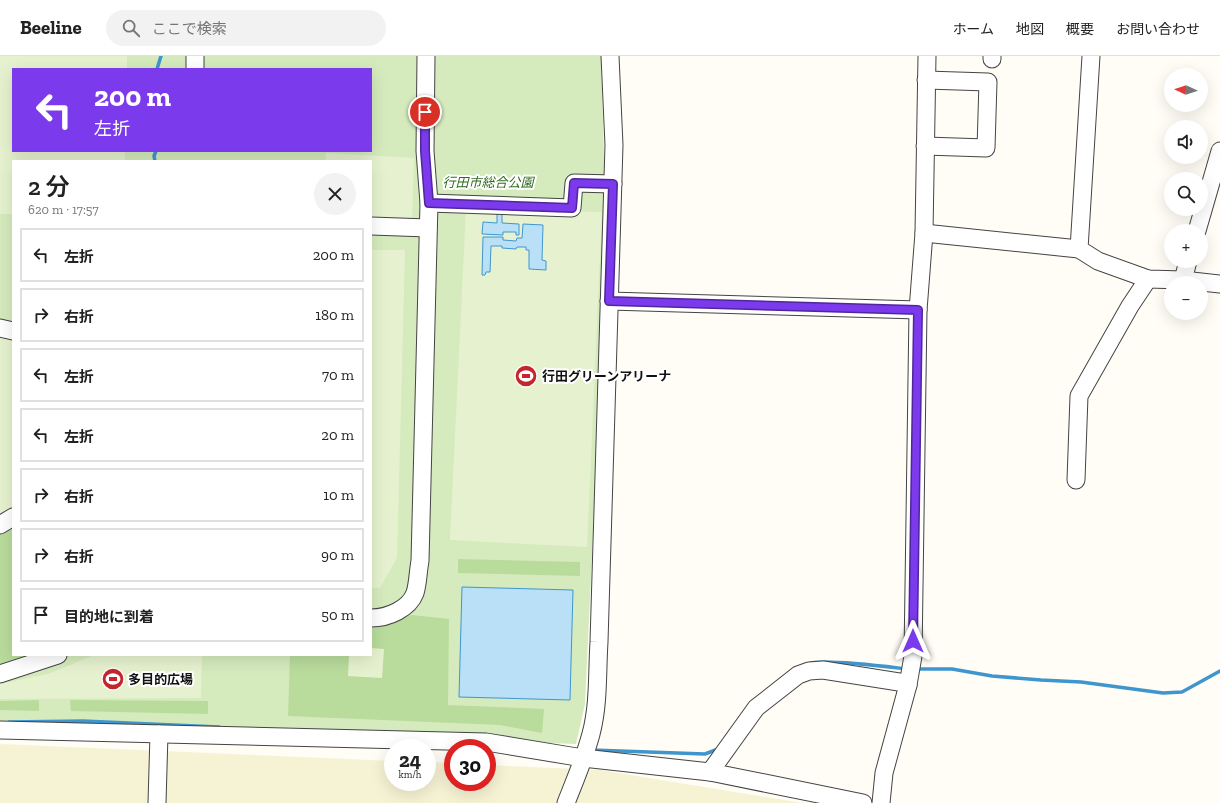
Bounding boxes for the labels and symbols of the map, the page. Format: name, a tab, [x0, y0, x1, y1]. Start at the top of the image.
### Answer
north arrow	[1164, 68, 1208, 112]
pin	[408, 95, 442, 129]
park label: 行田市総合公園	[442, 175, 535, 190]
sports icon: 行田グリーンアリーナ	[513, 363, 539, 389]
place label: 行田グリーンアリーナ	[542, 369, 671, 384]
position arrow	[892, 620, 934, 662]
sports icon: 多目的広場	[100, 666, 126, 692]
place label: 多目的広場	[128, 672, 193, 687]
speed limit sign: 30	[444, 739, 496, 791]

